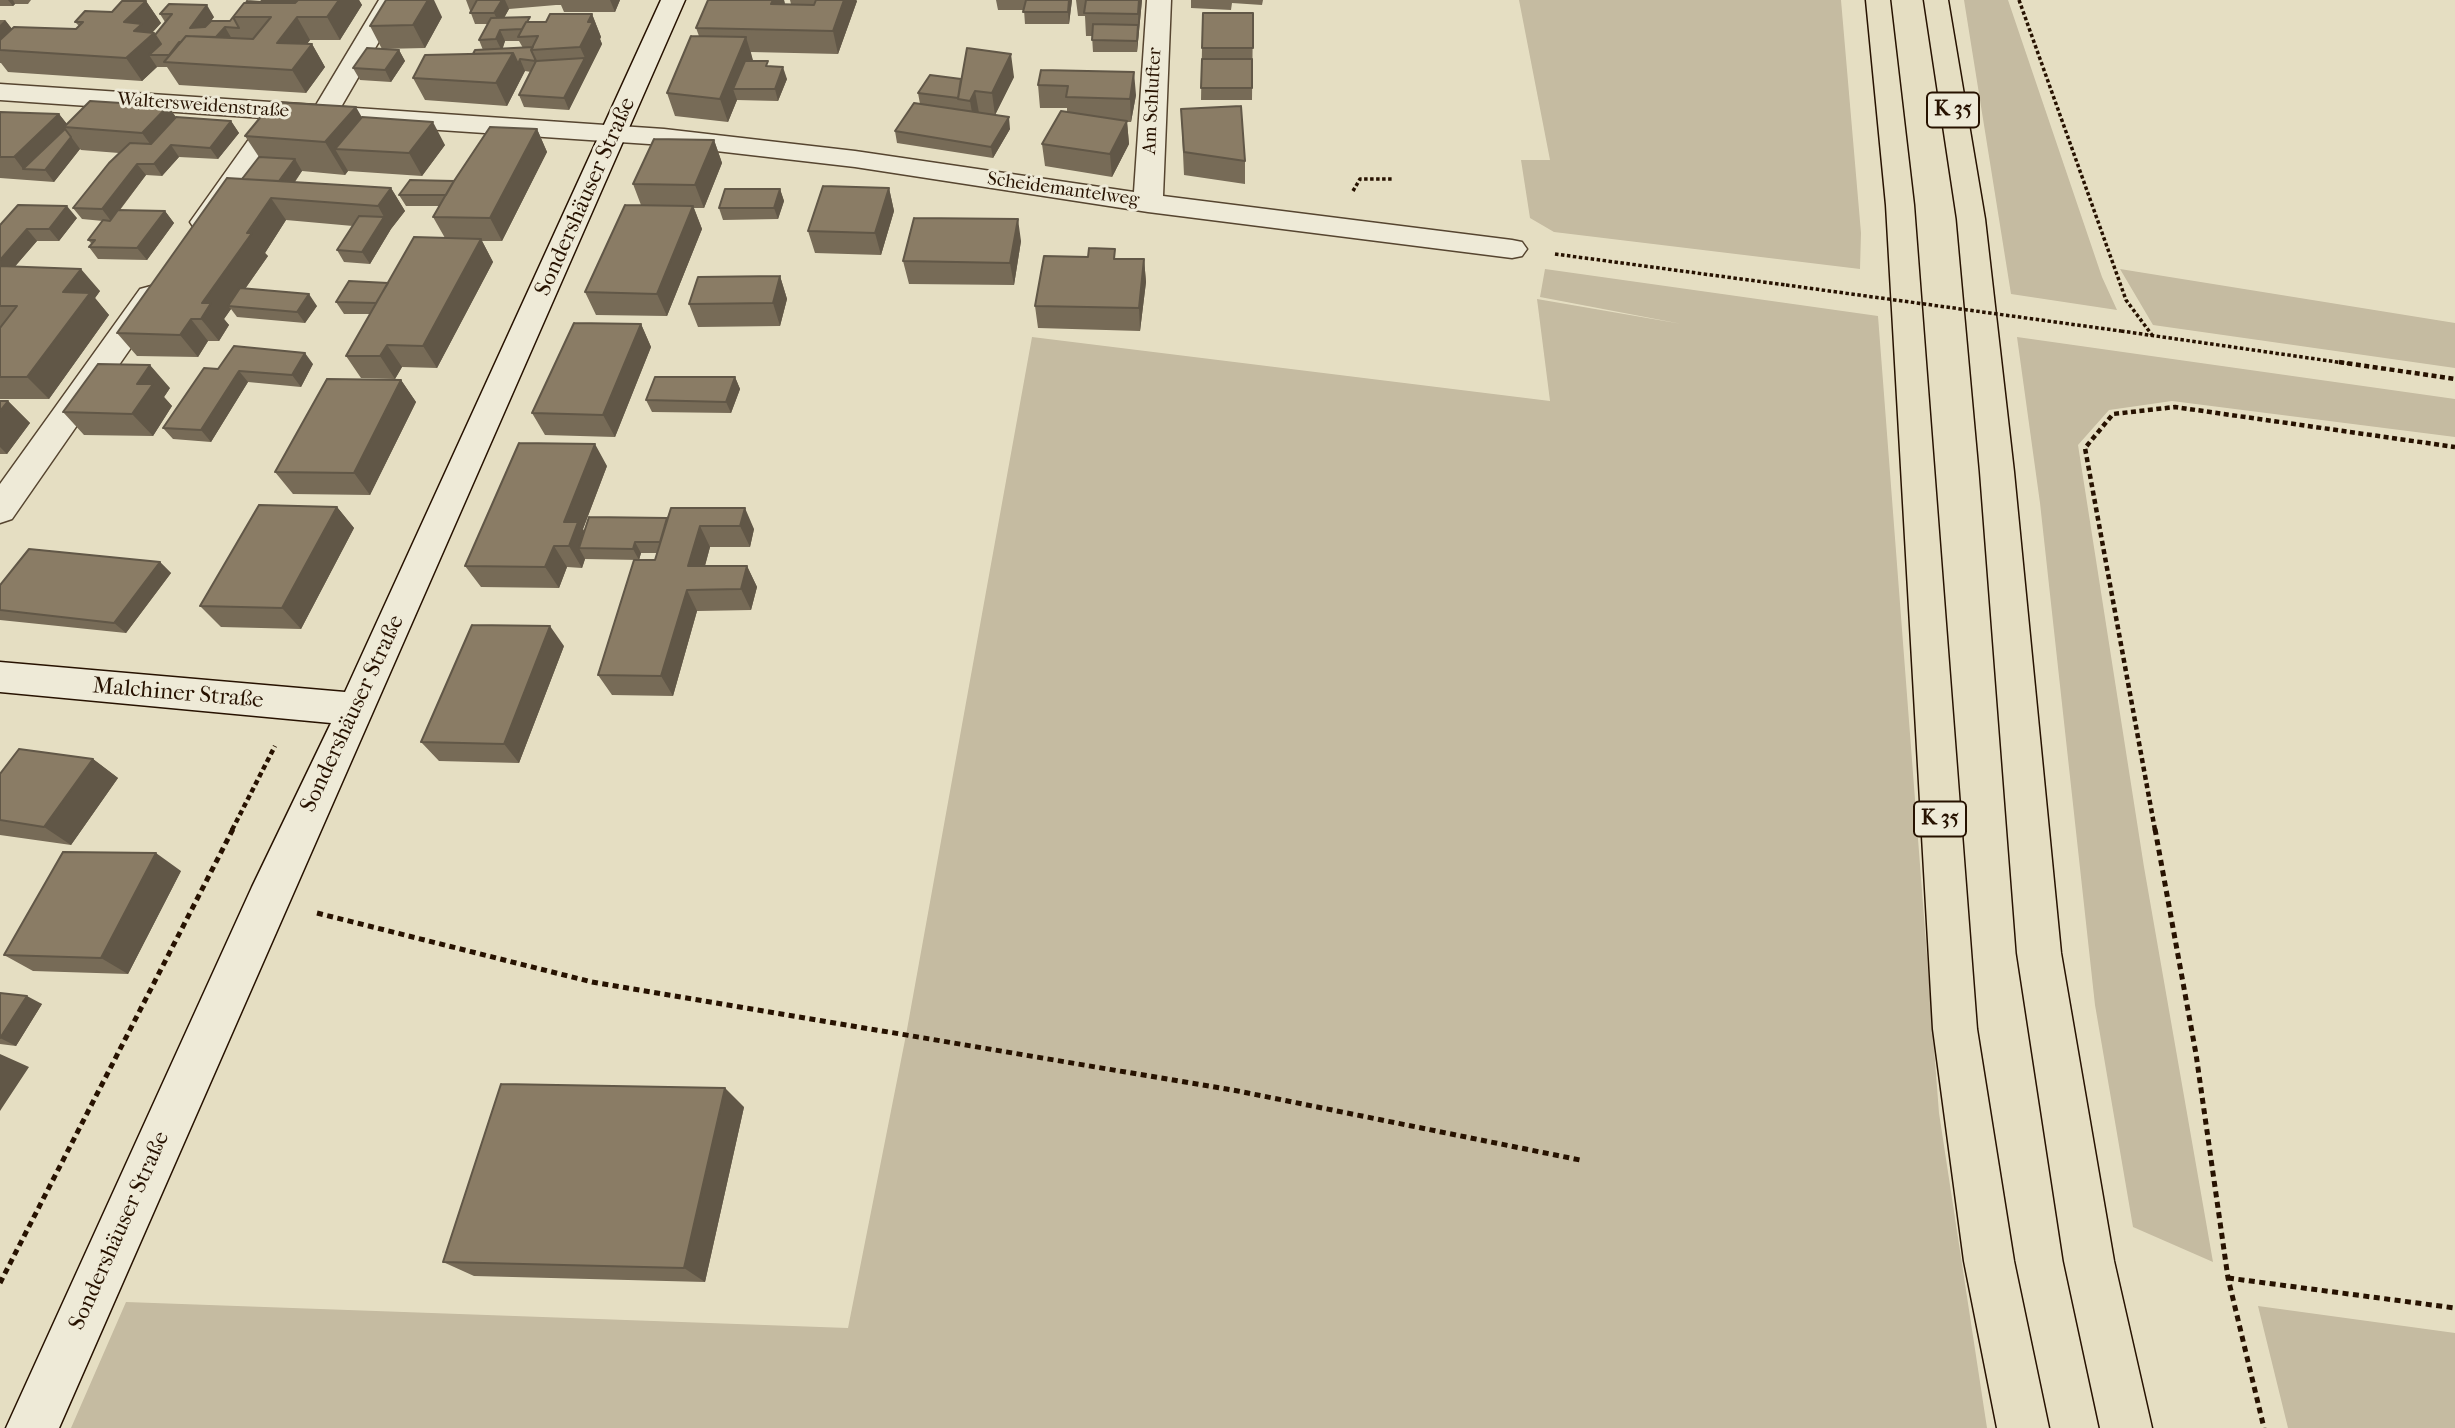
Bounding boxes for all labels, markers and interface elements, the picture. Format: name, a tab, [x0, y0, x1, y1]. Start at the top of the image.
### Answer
street label: Am Schlufter	[1139, 47, 1167, 155]
street label: Waltersweidenstraße	[116, 89, 290, 123]
road number: K 35	[1927, 92, 1979, 128]
street label: Sondershäuser Straße	[530, 94, 642, 300]
street label: Scheidemantelweg	[986, 168, 1140, 212]
street label: Sondershäuser Straße	[295, 611, 411, 817]
street label: Malchiner Straße	[91, 673, 265, 715]
road number: K 35	[1914, 802, 1966, 836]
street label: Sondershäuser Straße	[64, 1128, 176, 1334]

